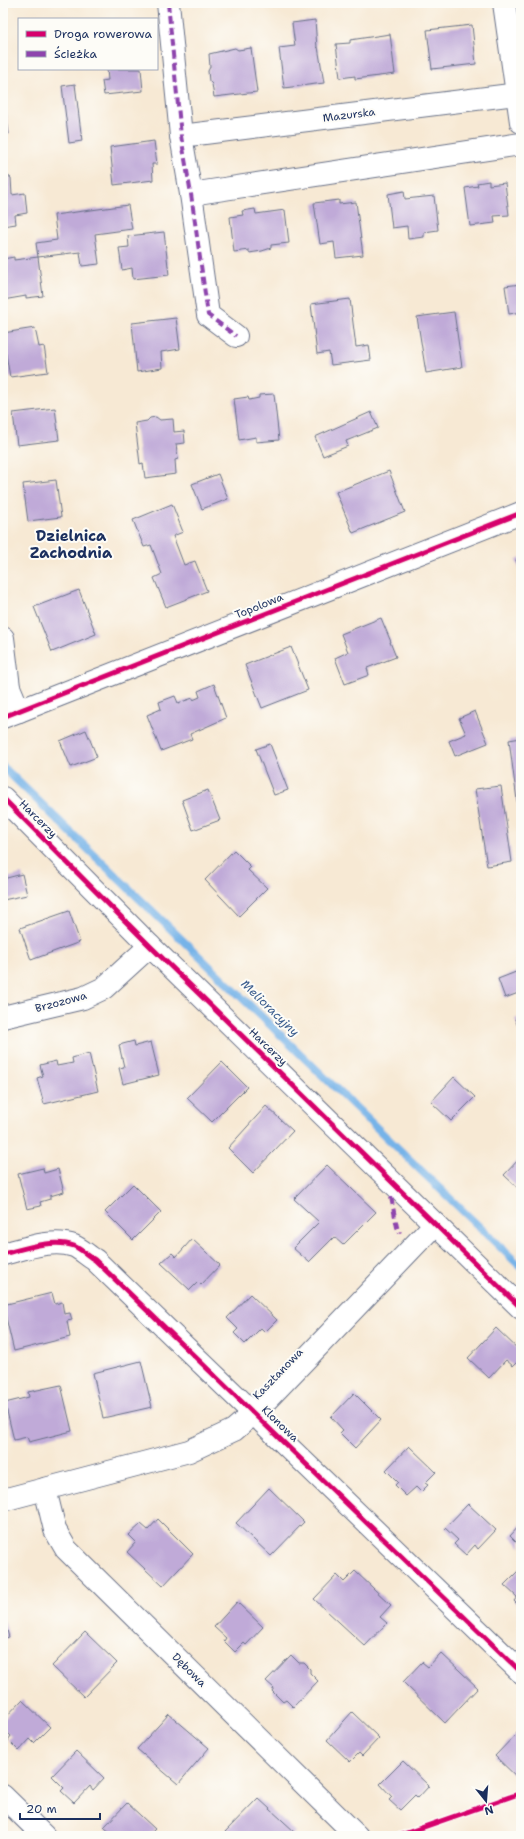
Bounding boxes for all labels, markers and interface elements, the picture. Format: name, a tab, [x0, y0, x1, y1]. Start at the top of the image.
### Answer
legend	[18, 18, 158, 70]
text: Droga rowerowa	[54, 26, 153, 42]
text: Ścieżka	[54, 46, 97, 62]
street label: Mazurska	[322, 104, 376, 126]
district label: Dzielnica Zachodnia	[30, 526, 113, 563]
street label: Topolowa	[233, 589, 286, 622]
street label: Harcerzy	[16, 797, 60, 841]
water label: Melioracyjny	[237, 976, 303, 1040]
street label: Brzozowa	[33, 988, 89, 1016]
street label: Harcerzy	[246, 1025, 290, 1069]
street label: Kasztanowa	[250, 1345, 306, 1403]
street label: Klonowa	[258, 1403, 302, 1446]
street label: Dębowa	[169, 1650, 209, 1690]
north arrow	[466, 1781, 506, 1821]
scale bar	[20, 1795, 100, 1821]
text: 20 m	[26, 1801, 57, 1817]
text: N	[482, 1802, 495, 1819]

